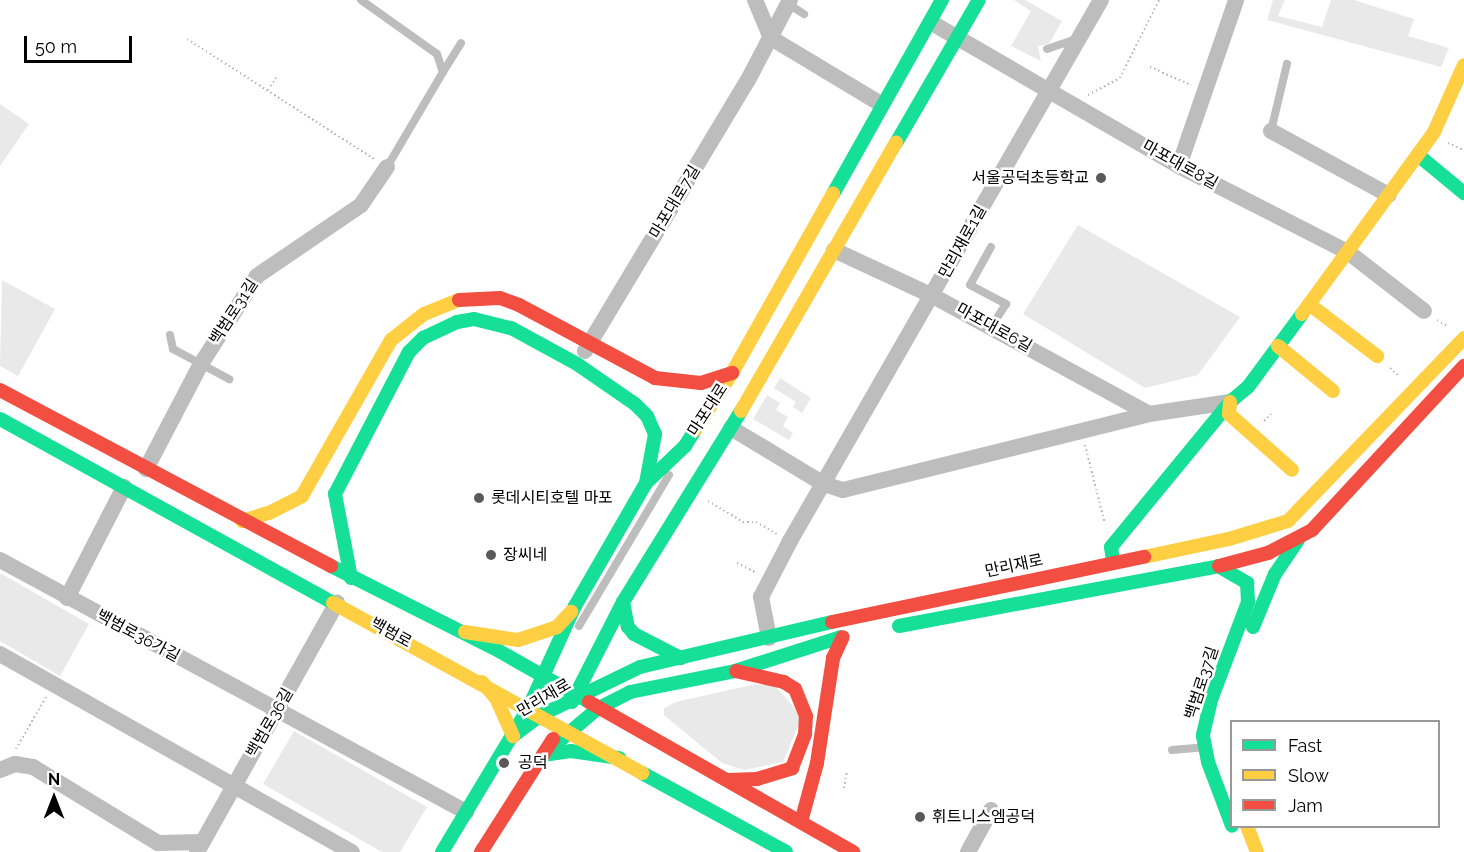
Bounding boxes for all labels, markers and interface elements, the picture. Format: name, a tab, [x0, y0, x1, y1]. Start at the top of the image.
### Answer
scale bar	[27, 24, 135, 62]
text: 50 m	[35, 36, 77, 57]
street label: 마포대로8길	[1139, 136, 1221, 194]
street label: 마포대로7길	[646, 162, 704, 242]
place label: 서울공덕초등학교	[971, 168, 1089, 188]
marker: 서울공덕초등학교	[1094, 171, 1108, 185]
street label: 만리재로1길	[935, 202, 991, 282]
street label: 백범로31길	[206, 276, 262, 348]
street label: 마포대로6길	[953, 299, 1035, 357]
street label: 마포대로	[684, 380, 732, 440]
place label: 롯데시티호텔 마포	[491, 488, 613, 508]
marker: 롯데시티호텔 마포	[472, 491, 486, 505]
place label: 장씨네	[503, 545, 547, 565]
marker: 장씨네	[484, 548, 498, 562]
street label: 만리재로	[983, 550, 1045, 582]
street label: 백범로36가길	[93, 606, 183, 666]
street label: 백범로	[367, 614, 415, 652]
street label: 백범로37길	[1181, 644, 1223, 722]
street label: 만리재로	[514, 675, 574, 721]
street label: 백범로36길	[242, 685, 298, 761]
legend	[1230, 720, 1440, 828]
text: Fast	[1288, 735, 1322, 756]
place label: 공덕	[518, 753, 547, 773]
marker: 공덕	[495, 754, 513, 772]
text: Slow	[1288, 765, 1329, 786]
north arrow	[24, 768, 84, 828]
text: N	[48, 770, 60, 789]
text: Jam	[1288, 795, 1323, 816]
place label: 휘트니스엠공덕	[932, 807, 1035, 827]
marker: 휘트니스엠공덕	[913, 810, 927, 824]

